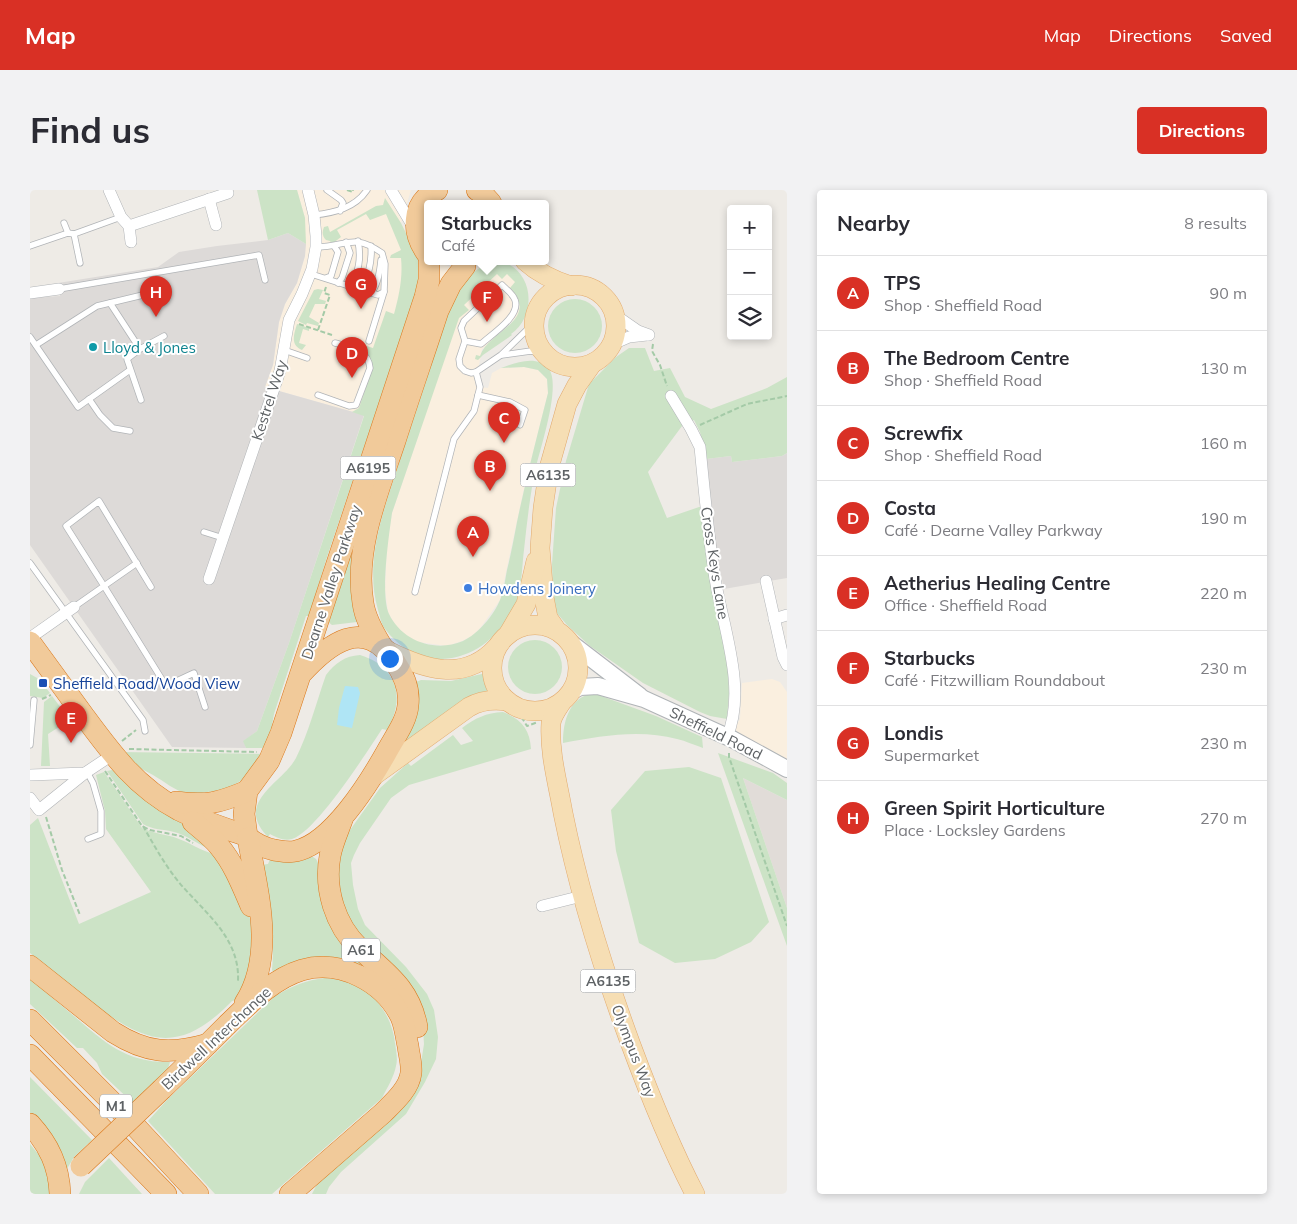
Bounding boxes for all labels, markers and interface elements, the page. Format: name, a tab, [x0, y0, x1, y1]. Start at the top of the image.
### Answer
text: Map	[25, 20, 76, 50]
text: Map	[1044, 24, 1081, 47]
text: Directions	[1109, 24, 1192, 47]
text: Saved	[1220, 24, 1272, 47]
button: Directions	[1137, 107, 1267, 154]
text: Find us	[30, 108, 150, 152]
popup	[424, 200, 549, 265]
map controls	[727, 205, 772, 340]
button: +	[727, 205, 772, 250]
text: Nearby	[837, 210, 910, 236]
text: Starbucks	[441, 211, 532, 235]
text: 8 results	[1184, 213, 1247, 233]
text: Café	[441, 235, 475, 255]
button: −	[727, 250, 772, 295]
pin: G	[345, 268, 377, 309]
text: TPS	[884, 271, 921, 295]
pin: H	[140, 276, 172, 317]
pin: F	[471, 281, 503, 322]
text: A	[847, 283, 859, 303]
text: 90 m	[1210, 283, 1247, 303]
button: layers	[727, 295, 772, 340]
text: Shop · Sheffield Road	[884, 295, 1042, 315]
pin: D	[336, 337, 368, 378]
place label: Lloyd & Jones	[103, 338, 196, 357]
marker: Lloyd & Jones	[87, 341, 99, 353]
text: The Bedroom Centre	[884, 346, 1069, 370]
street label: Kestrel Way	[247, 357, 291, 443]
text: B	[847, 358, 859, 378]
text: 130 m	[1200, 358, 1247, 378]
text: Shop · Sheffield Road	[884, 370, 1042, 390]
pin: C	[488, 402, 520, 443]
text: Screwfix	[884, 421, 963, 445]
text: C	[848, 433, 858, 453]
text: 160 m	[1200, 433, 1247, 453]
text: Shop · Sheffield Road	[884, 445, 1042, 465]
pin: B	[474, 450, 506, 491]
road number: A6195	[340, 456, 396, 480]
road number: A6135	[520, 464, 576, 486]
text: Costa	[884, 496, 936, 520]
street label: Dearne Valley Parkway	[297, 502, 365, 662]
street label: Cross Keys Lane	[697, 505, 733, 621]
text: D	[847, 508, 859, 528]
text: 190 m	[1200, 508, 1247, 528]
pin: A	[457, 516, 489, 557]
text: Café · Dearne Valley Parkway	[884, 520, 1102, 540]
text: Aetherius Healing Centre	[884, 571, 1111, 595]
place label: Howdens Joinery	[478, 579, 596, 598]
marker: Howdens Joinery	[462, 582, 474, 594]
text: E	[848, 583, 858, 603]
text: 220 m	[1200, 583, 1247, 603]
text: Office · Sheffield Road	[884, 595, 1047, 615]
your location	[377, 646, 403, 672]
text: Starbucks	[884, 646, 975, 670]
text: F	[848, 658, 858, 678]
text: 230 m	[1200, 658, 1247, 678]
text: Café · Fitzwilliam Roundabout	[884, 670, 1105, 690]
place label: Sheffield Road/Wood View	[53, 674, 240, 693]
marker: Sheffield Road/Wood View	[37, 677, 49, 689]
pin: E	[55, 702, 87, 743]
street label: Sheffield Road	[666, 702, 766, 764]
text: Londis	[884, 721, 944, 745]
text: G	[847, 733, 859, 753]
text: 230 m	[1200, 733, 1247, 753]
text: Supermarket	[884, 745, 979, 765]
text: Green Spirit Horticulture	[884, 796, 1105, 820]
text: H	[847, 808, 859, 828]
text: 270 m	[1200, 808, 1247, 828]
text: Place · Locksley Gardens	[884, 820, 1066, 840]
road number: A61	[342, 938, 380, 962]
road number: A6135	[580, 969, 636, 992]
street label: Birdwell Interchange	[157, 982, 275, 1094]
street label: Olympus Way	[608, 1002, 660, 1100]
road number: M1	[100, 1094, 132, 1118]

